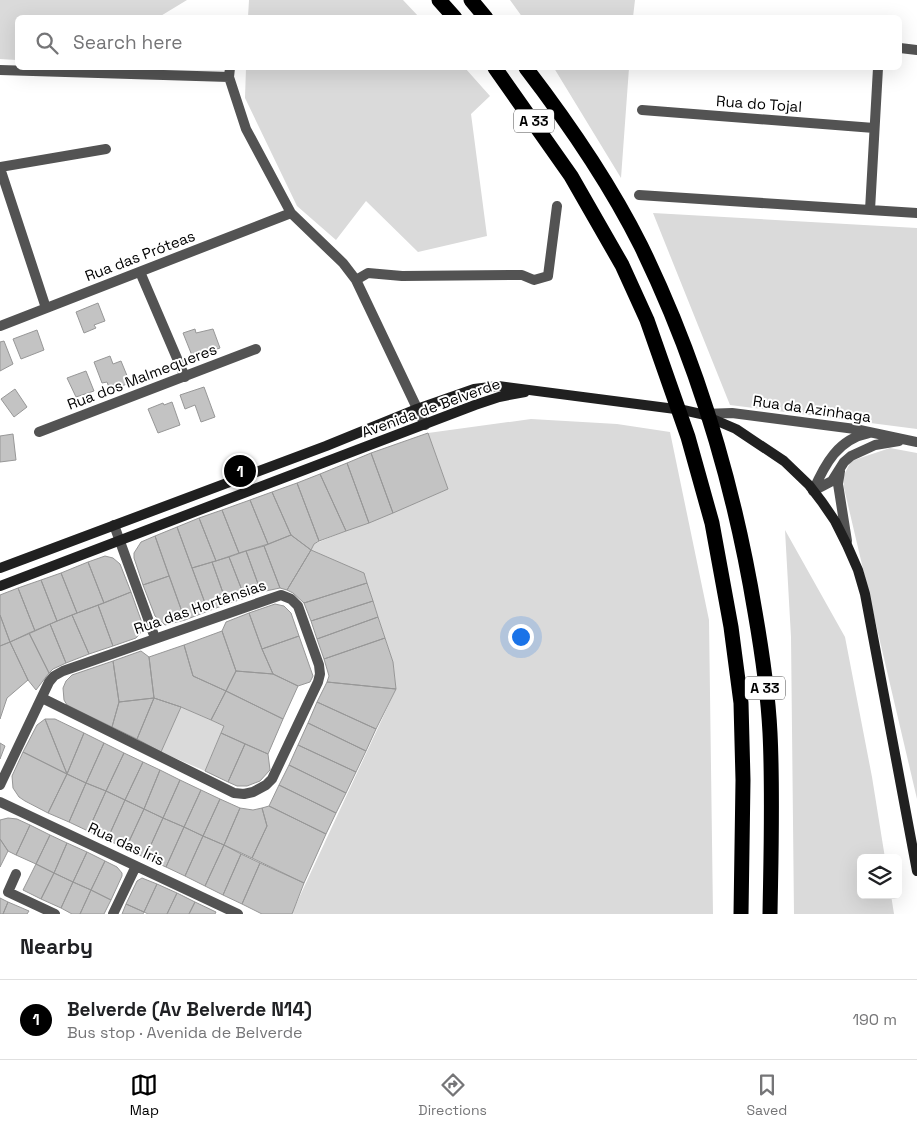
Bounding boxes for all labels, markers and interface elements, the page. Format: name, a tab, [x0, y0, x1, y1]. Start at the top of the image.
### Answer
search box	[15, 15, 902, 70]
icon: search	[33, 29, 61, 57]
text: Search here	[73, 30, 183, 55]
street label: Rua do Tojal	[715, 91, 803, 116]
road number: A 33	[514, 110, 554, 132]
street label: Rua das Próteas	[82, 226, 198, 285]
street label: Rua dos Malmequeres	[64, 339, 219, 414]
street label: Avenida de Belverde	[359, 374, 503, 441]
street label: Rua da Azinhaga	[752, 391, 873, 426]
pin: 1	[224, 452, 256, 490]
street label: Rua das Hortênsias	[131, 575, 269, 638]
your location	[508, 624, 534, 650]
road number: A 33	[745, 676, 785, 700]
street label: Rua das Íris	[85, 818, 167, 870]
map controls	[857, 854, 902, 899]
button: layers	[857, 854, 902, 899]
text: Nearby	[20, 933, 93, 960]
text: Belverde (Av Belverde N14)	[67, 997, 312, 1022]
text: 1	[32, 1009, 40, 1030]
text: 190 m	[852, 1009, 897, 1030]
text: Bus stop · Avenida de Belverde	[67, 1022, 302, 1043]
tab: Map	[130, 1071, 159, 1119]
tab: Directions	[418, 1071, 487, 1119]
tab: Saved	[746, 1071, 787, 1119]

